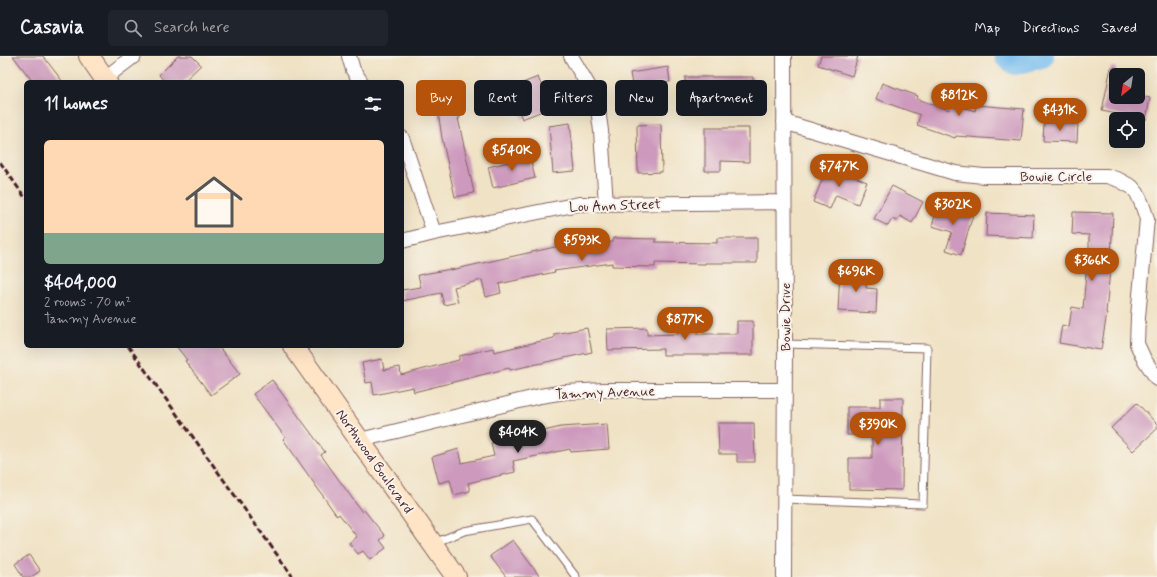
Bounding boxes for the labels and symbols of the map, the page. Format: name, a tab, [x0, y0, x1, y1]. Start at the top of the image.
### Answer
north arrow	[1109, 68, 1145, 104]
pin: $812K	[931, 83, 987, 117]
pin: $431K	[1032, 98, 1088, 132]
pin: $540K	[484, 138, 540, 172]
pin: $747K	[811, 154, 867, 188]
street label: Bowie Circle	[1020, 168, 1092, 186]
pin: $302K	[925, 192, 981, 226]
street label: Lou Ann Street	[569, 195, 662, 217]
pin: $593K	[554, 228, 610, 262]
pin: $366K	[1064, 248, 1120, 282]
pin: $696K	[828, 259, 884, 293]
street label: Bowie Drive	[777, 283, 795, 351]
pin: $877K	[657, 307, 713, 341]
street label: Tammy Avenue	[555, 382, 655, 404]
street label: Northwood Boulevard	[331, 406, 417, 517]
pin: $390K	[850, 412, 906, 446]
pin: $404K	[490, 420, 546, 454]

